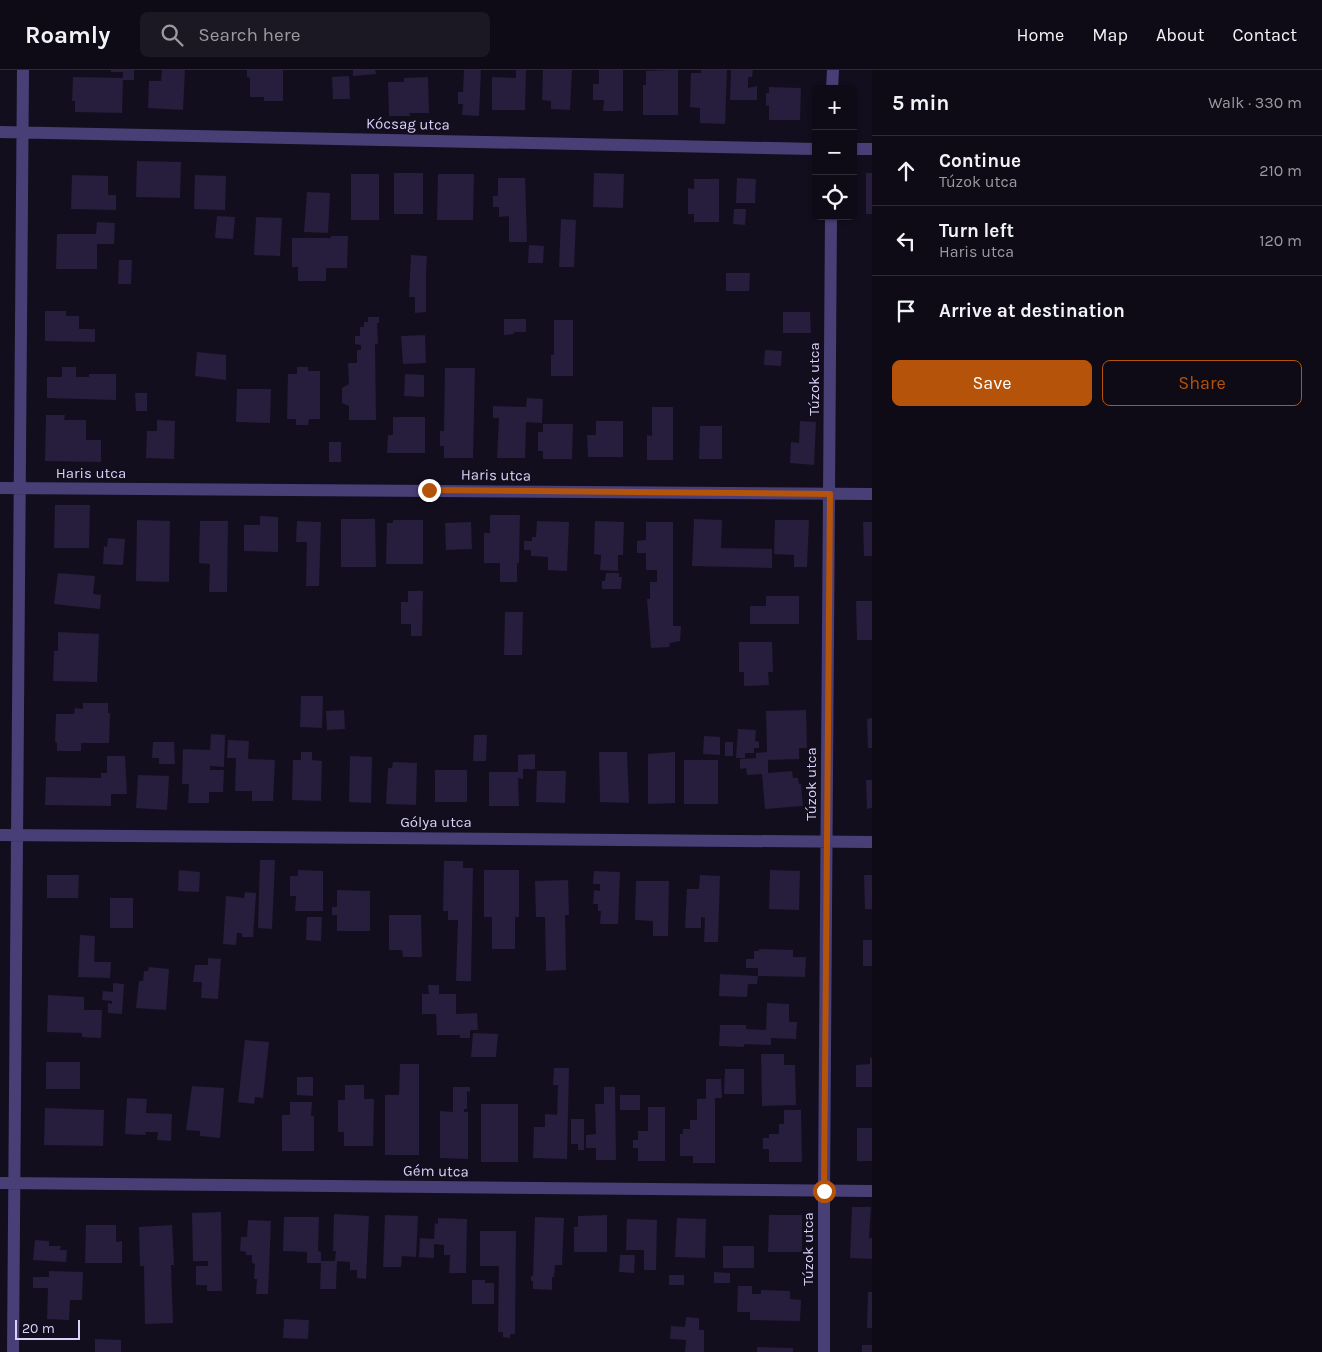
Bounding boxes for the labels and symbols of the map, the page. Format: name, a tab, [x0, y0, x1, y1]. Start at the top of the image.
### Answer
street label: Kócsag utca	[366, 114, 450, 134]
street label: Túzok utca	[805, 342, 823, 416]
street label: Haris utca	[56, 464, 126, 482]
street label: Haris utca	[461, 465, 531, 485]
route end	[418, 479, 441, 502]
street label: Túzok utca	[802, 747, 820, 821]
street label: Gólya utca	[400, 813, 472, 831]
street label: Gém utca	[403, 1161, 469, 1181]
route start	[813, 1180, 836, 1203]
street label: Túzok utca	[799, 1212, 817, 1286]
scale bar	[15, 1317, 80, 1340]

